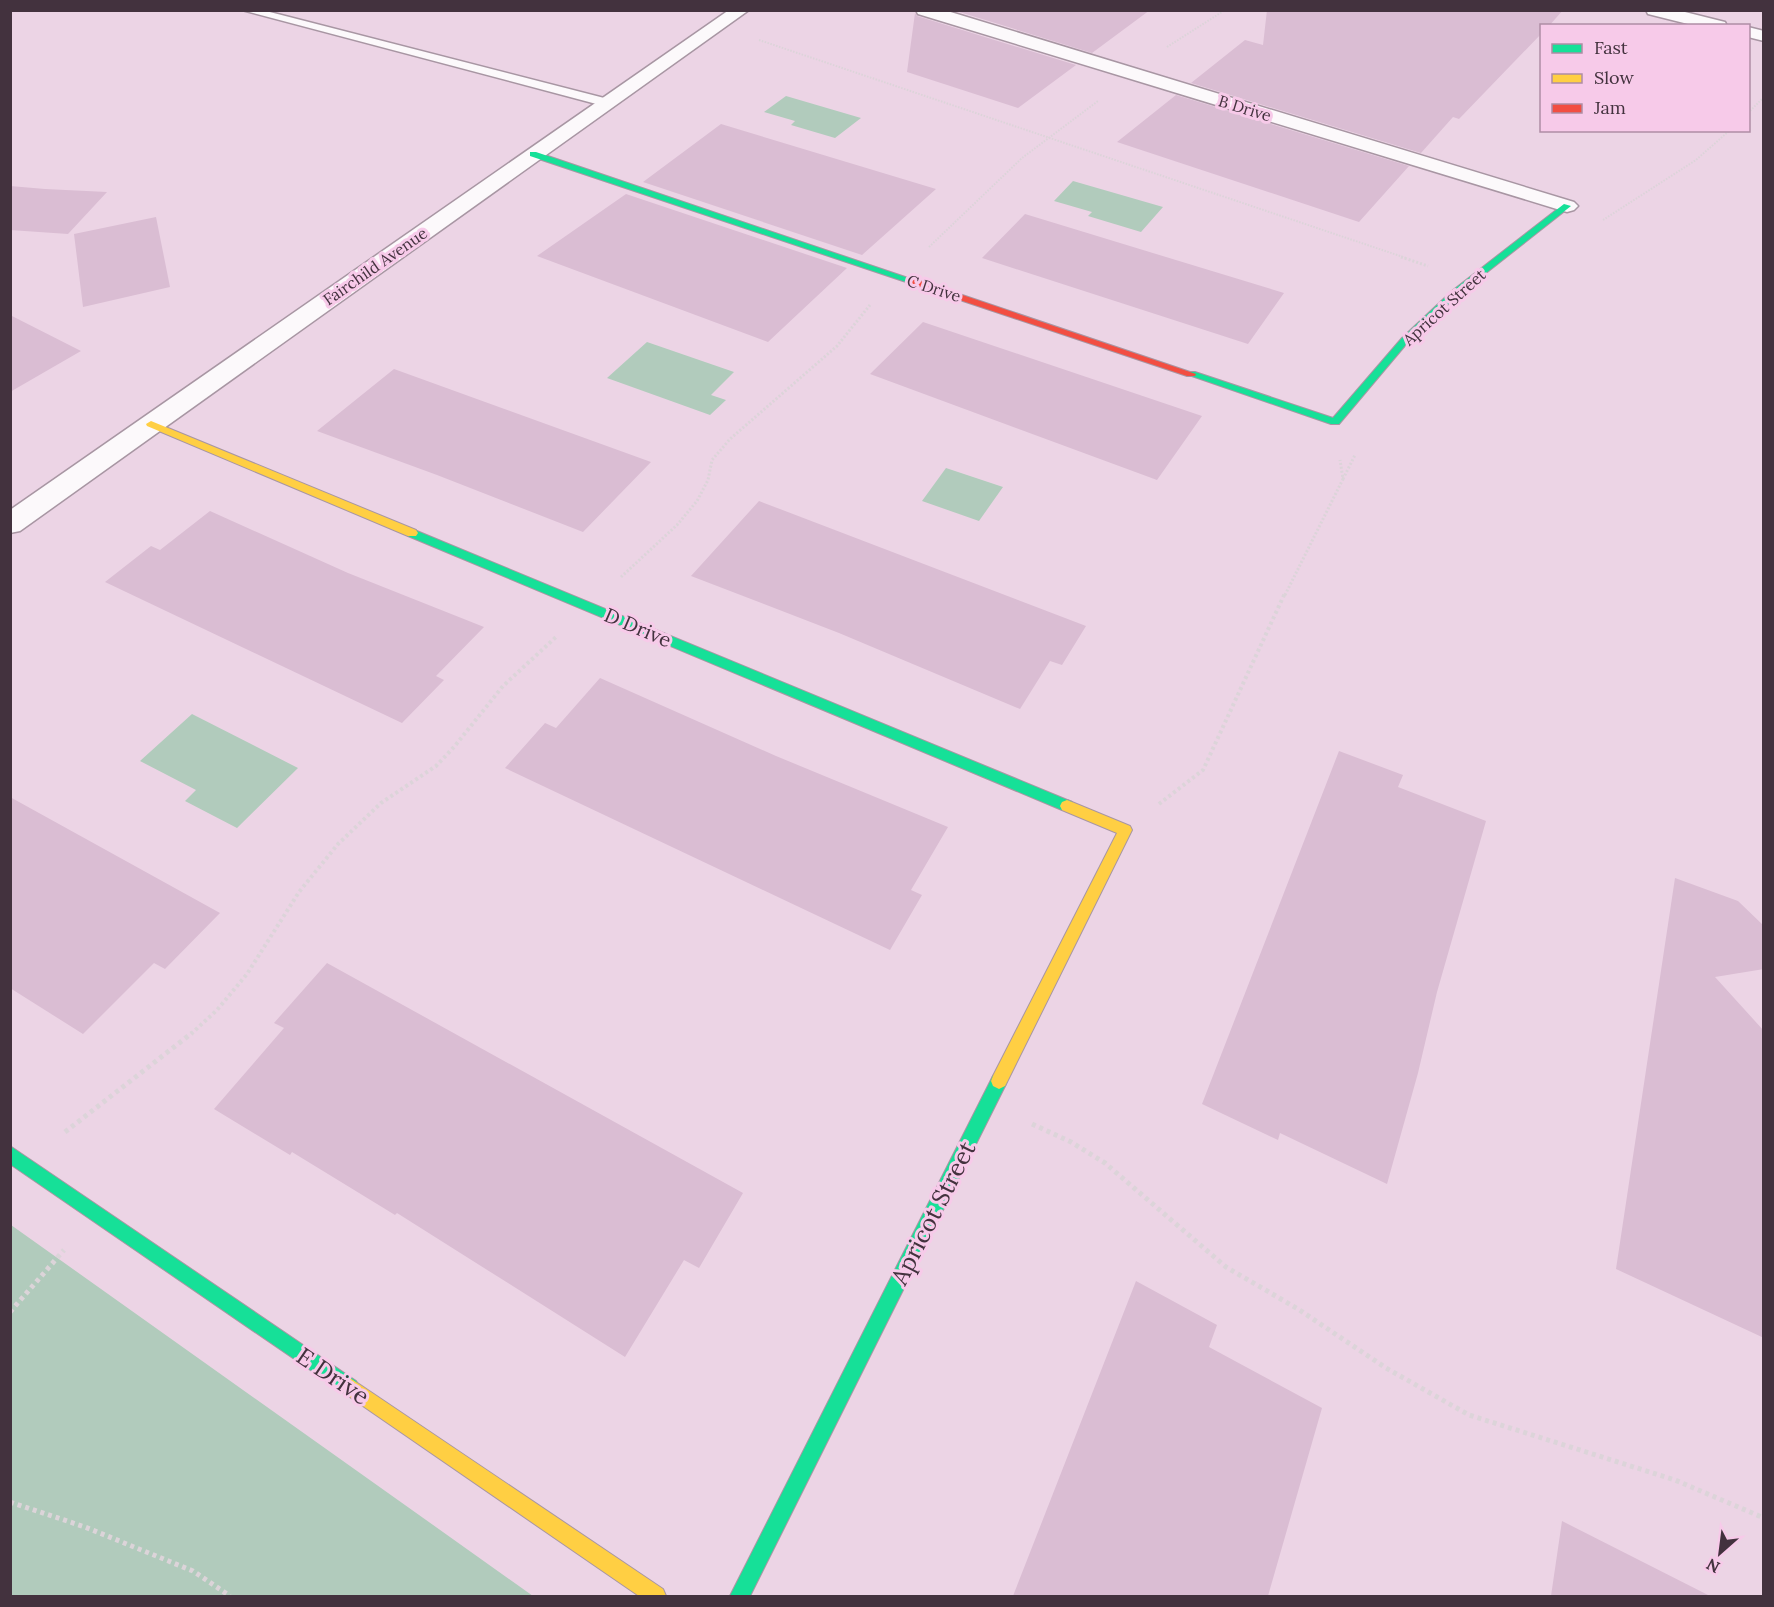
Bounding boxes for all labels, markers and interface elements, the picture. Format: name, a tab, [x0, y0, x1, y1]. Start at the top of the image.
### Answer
legend	[1540, 24, 1750, 132]
text: Fast	[1594, 36, 1628, 59]
text: Slow	[1594, 66, 1634, 89]
street label: B Drive	[1216, 91, 1274, 126]
text: Jam	[1593, 96, 1626, 119]
street label: Fairchild Avenue	[319, 222, 431, 309]
street label: Apricot Street	[1398, 264, 1490, 350]
street label: C Drive	[905, 270, 964, 306]
street label: D Drive	[601, 602, 675, 652]
street label: Apricot Street	[883, 1135, 983, 1291]
street label: E Drive	[291, 1340, 375, 1412]
north arrow	[1690, 1523, 1750, 1583]
text: N	[1703, 1555, 1723, 1578]

